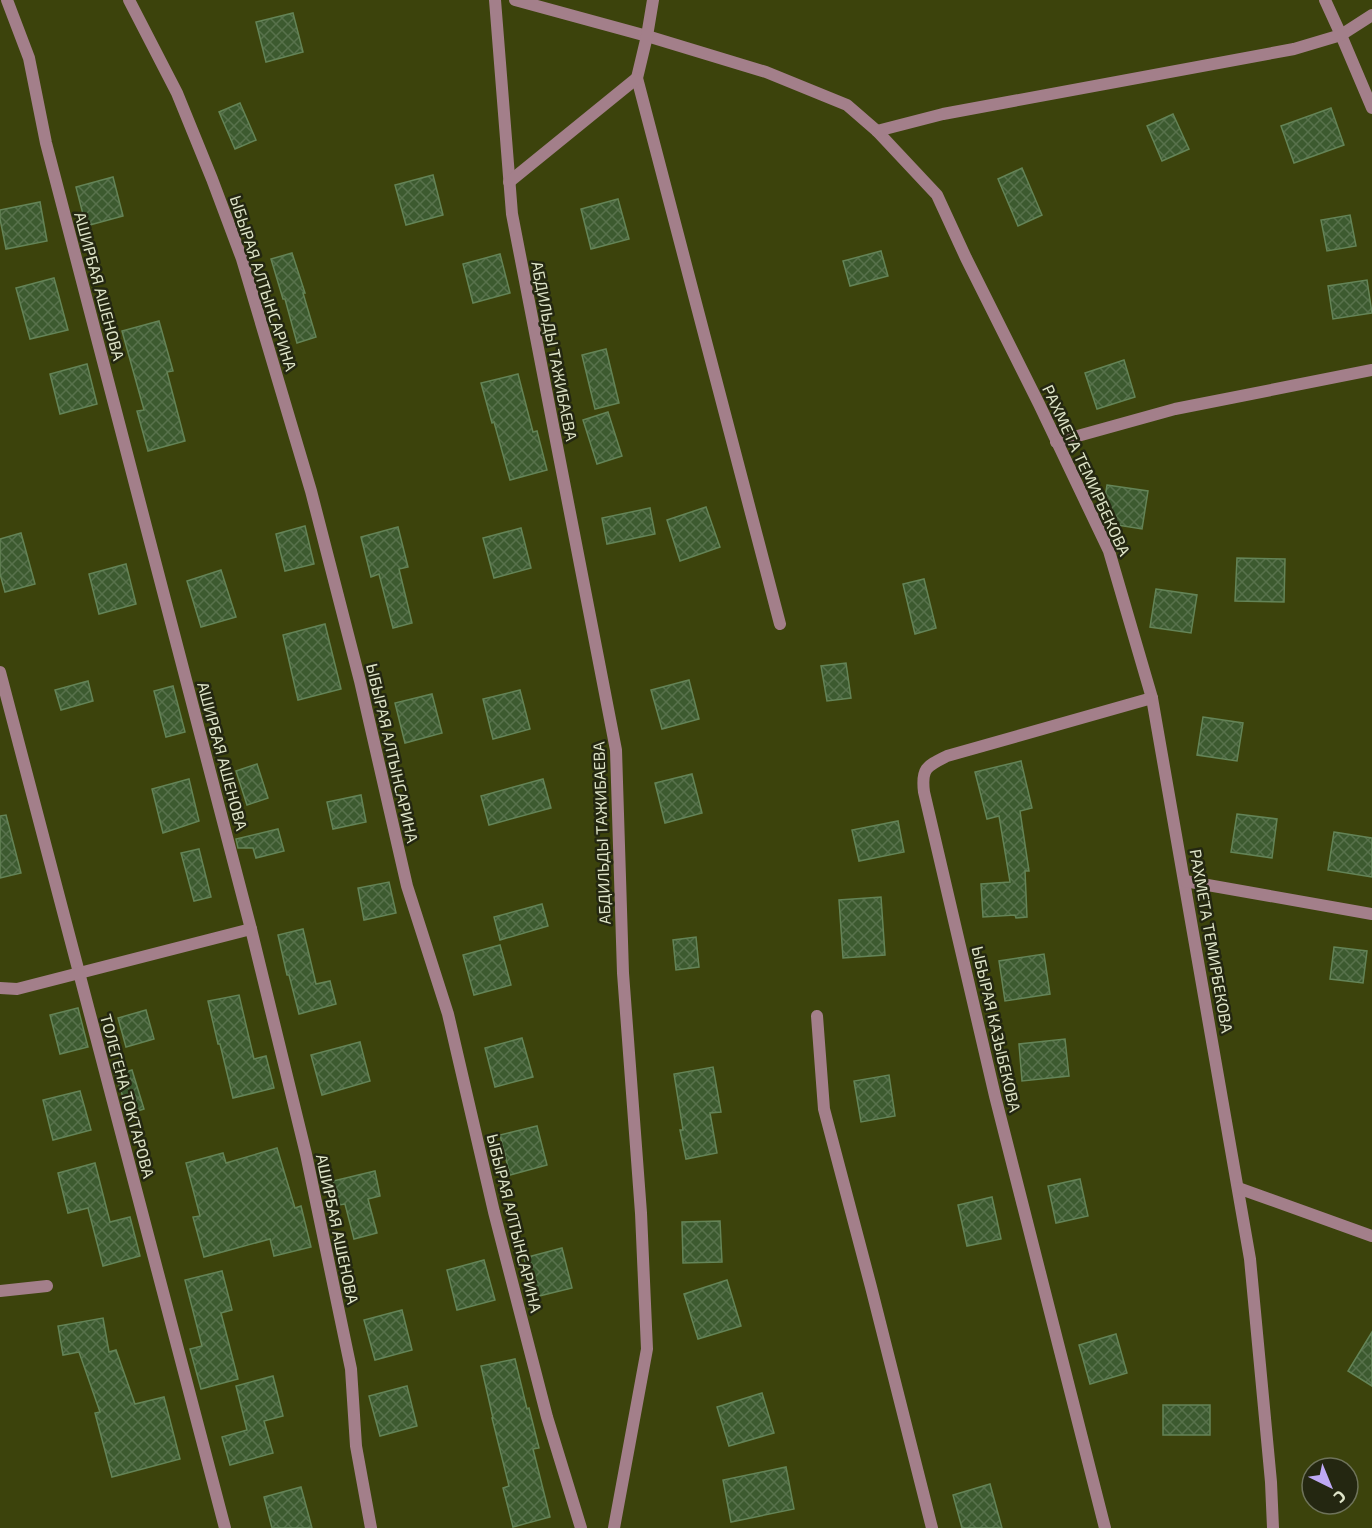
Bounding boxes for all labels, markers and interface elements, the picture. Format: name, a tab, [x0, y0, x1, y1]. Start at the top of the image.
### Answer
street label: ЫБЫРАЯ АЛТЫНСАРИНА	[227, 193, 301, 373]
street label: АШИРБАЯ АШЕНОВА	[71, 210, 129, 363]
street label: АБДИЛЬДЫ ТАЖИБАЕВА	[528, 259, 582, 443]
street label: РАХМЕТА ТЕМИРБЕКОВА	[1039, 382, 1135, 559]
street label: ЫБЫРАЯ АЛТЫНСАРИНА	[363, 661, 423, 845]
street label: АШИРБАЯ АШЕНОВА	[194, 680, 252, 833]
street label: АБДИЛЬДЫ ТАЖИБАЕВА	[588, 741, 614, 925]
street label: РАХМЕТА ТЕМИРБЕКОВА	[1186, 848, 1238, 1034]
street label: ЫБЫРАЯ КАЗЫБЕКОВА	[969, 944, 1025, 1114]
street label: ТОЛЕГЕНА ТОКТАРОВА	[97, 1012, 159, 1180]
street label: ЫБЫРАЯ АЛТЫНСАРИНА	[484, 1132, 546, 1314]
street label: АШИРБАЯ АШЕНОВА	[313, 1152, 363, 1306]
north arrow	[1300, 1456, 1360, 1516]
text: С	[1331, 1487, 1350, 1507]

